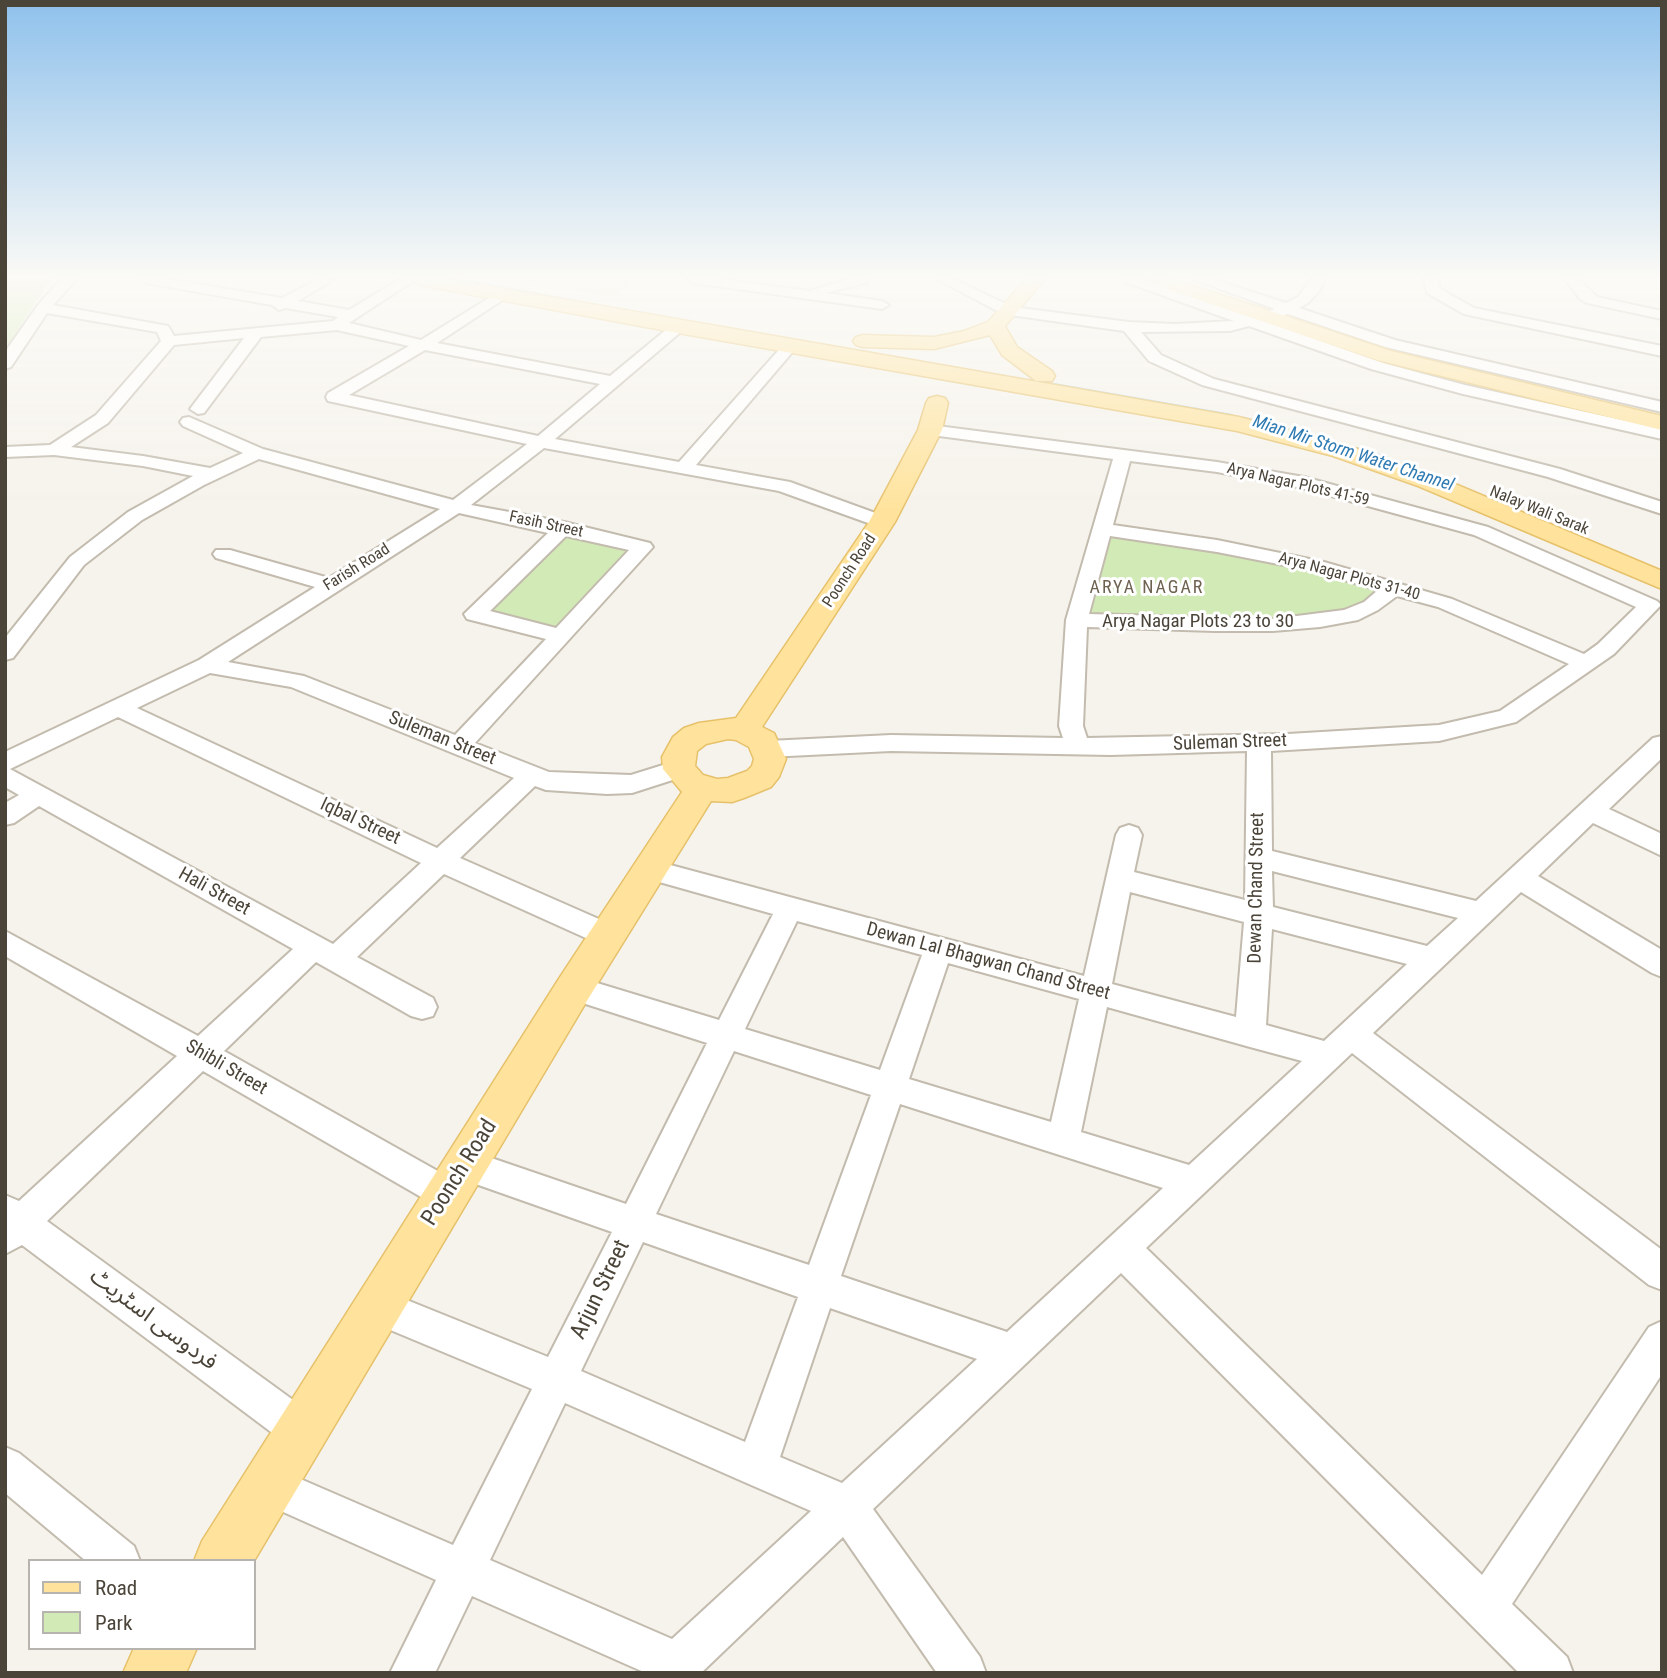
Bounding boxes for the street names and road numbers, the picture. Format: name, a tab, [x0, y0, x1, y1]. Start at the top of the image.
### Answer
street label: Arya Nagar Plots 41-59	[1225, 459, 1371, 511]
street label: Nalay Wali Sarak	[1487, 482, 1591, 540]
street label: Fasih Street	[507, 508, 585, 542]
street label: Poonch Road	[819, 531, 881, 611]
street label: Farish Road	[320, 540, 394, 596]
street label: Arya Nagar Plots 31-40	[1276, 549, 1422, 605]
street label: Arya Nagar Plots 23 to 30	[1102, 611, 1294, 633]
street label: Suleman Street	[385, 707, 499, 771]
street label: Suleman Street	[1173, 730, 1287, 756]
street label: Iqbal Street	[316, 794, 404, 850]
street label: Dewan Chand Street	[1244, 812, 1270, 964]
street label: Hali Street	[174, 863, 254, 921]
street label: Dewan Lal Bhagwan Chand Street	[864, 918, 1112, 1006]
street label: Shibli Street	[181, 1036, 271, 1100]
street label: Poonch Road	[416, 1115, 504, 1231]
street label: Arjun Street	[565, 1236, 637, 1344]
street label: فردوسی اسٹریٹ	[84, 1263, 222, 1377]

